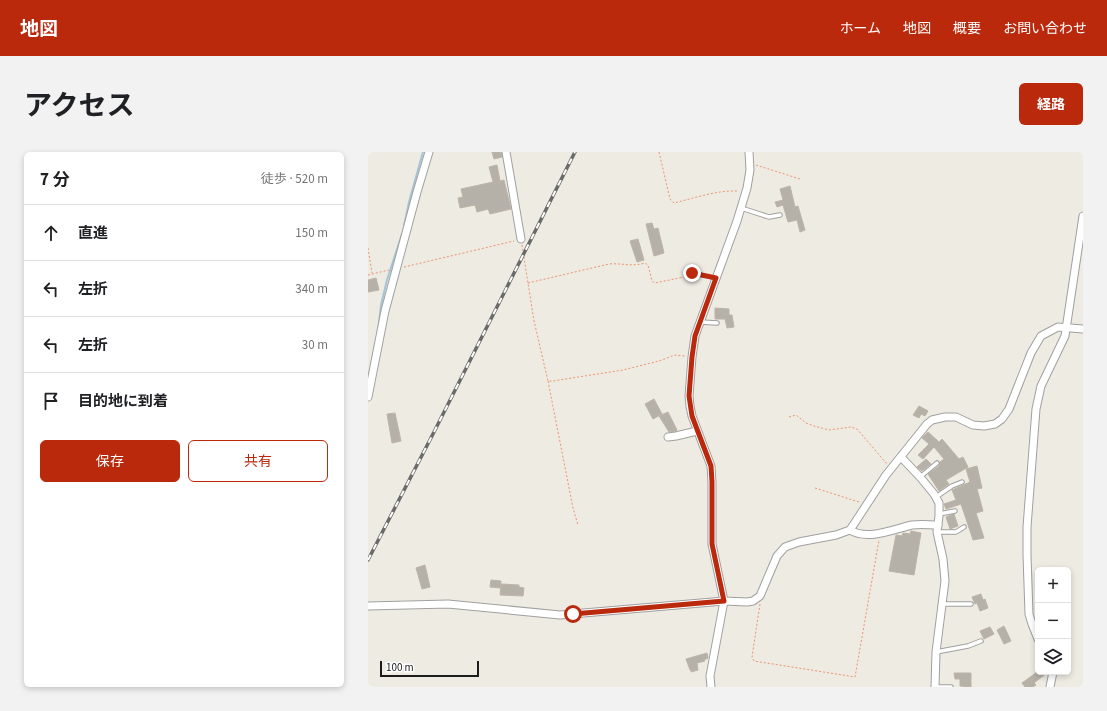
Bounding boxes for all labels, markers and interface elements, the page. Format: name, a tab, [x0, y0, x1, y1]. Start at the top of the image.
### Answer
text: 地図	[20, 16, 58, 43]
text: ホーム	[839, 19, 881, 39]
text: 地図	[903, 19, 931, 39]
text: 概要	[953, 19, 981, 39]
text: お問い合わせ	[1003, 19, 1087, 39]
button: 経路	[1019, 83, 1083, 125]
text: アクセス	[24, 86, 135, 126]
text: 7 分	[40, 168, 69, 192]
text: 徒歩 · 520 m	[261, 170, 328, 188]
icon: ahead	[40, 222, 62, 244]
text: 直進	[78, 223, 108, 244]
text: 150 m	[295, 224, 328, 242]
route end	[683, 264, 701, 282]
icon: left	[40, 278, 62, 300]
text: 左折	[78, 279, 108, 300]
text: 340 m	[295, 280, 328, 298]
icon: left	[40, 334, 62, 356]
text: 左折	[78, 335, 108, 356]
text: 30 m	[302, 336, 328, 354]
icon: arrive	[40, 390, 62, 412]
text: 目的地に到着	[78, 391, 168, 412]
button: 保存	[40, 440, 180, 482]
button: 共有	[188, 440, 328, 482]
map controls	[1035, 567, 1071, 675]
button: +	[1035, 567, 1071, 603]
button: −	[1035, 603, 1071, 639]
route start	[564, 605, 582, 623]
button: layers	[1035, 639, 1071, 675]
scale bar	[380, 659, 479, 678]
text: 100 m	[386, 660, 414, 675]

